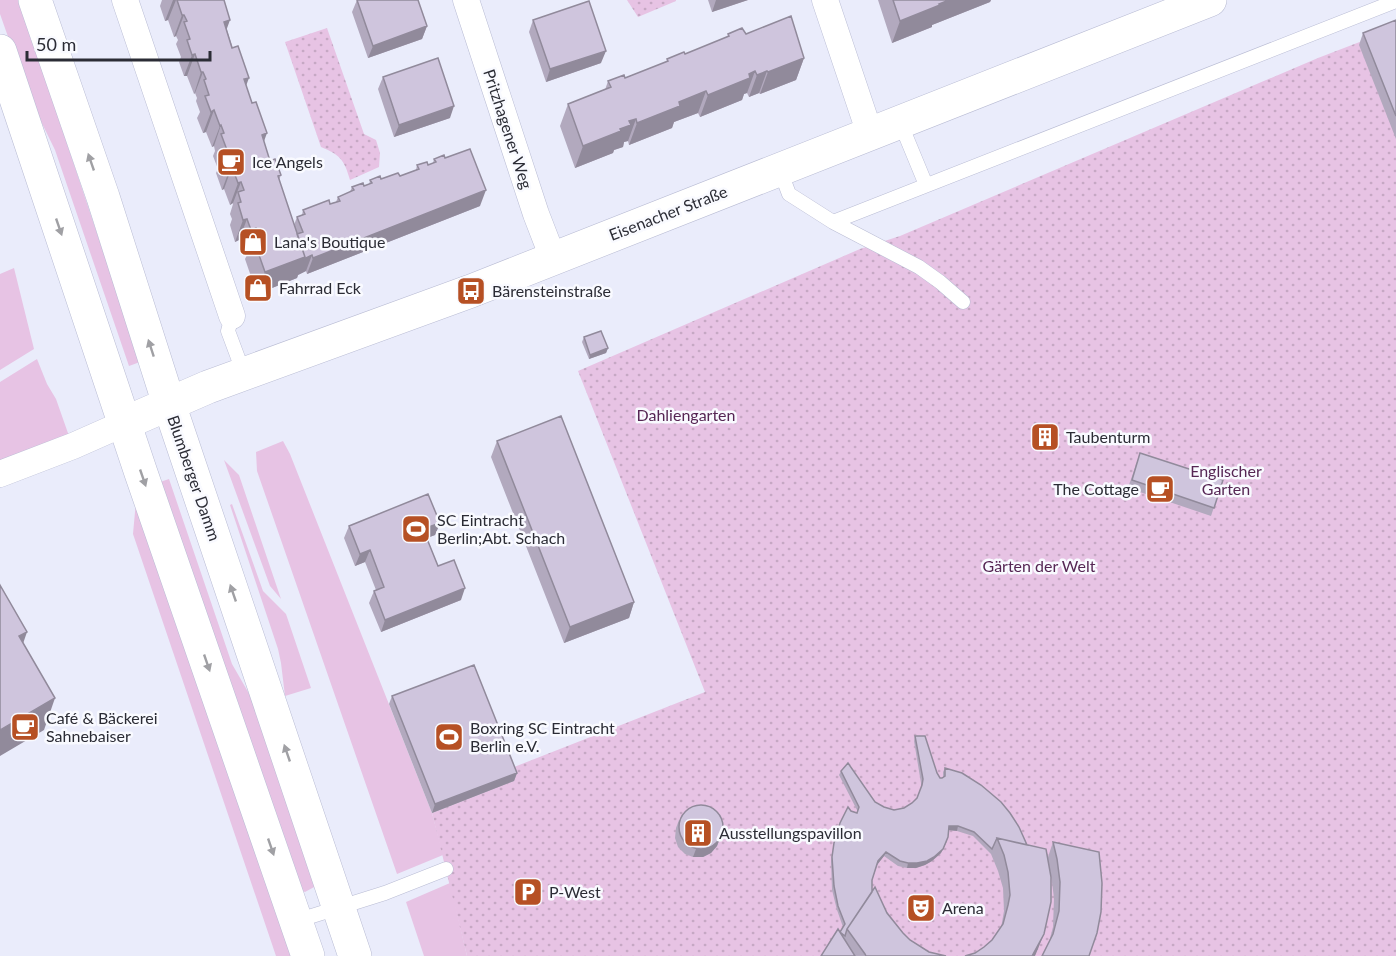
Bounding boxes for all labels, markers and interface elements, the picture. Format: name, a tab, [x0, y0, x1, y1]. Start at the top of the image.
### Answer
scale bar	[27, 24, 210, 62]
text: 50 m	[36, 33, 76, 55]
street label: Pritzhagener Weg	[480, 67, 537, 191]
cafe icon: Ice Angels	[215, 146, 247, 178]
place label: Ice Angels	[252, 152, 323, 171]
one-way arrow	[85, 153, 95, 171]
street label: Eisenacher Straße	[606, 181, 730, 244]
one-way arrow	[55, 218, 65, 236]
shop icon: Lana's Boutique	[237, 226, 269, 258]
place label: Lana's Boutique	[274, 232, 385, 251]
shop icon: Fahrrad Eck	[242, 272, 274, 304]
bus stop icon: Bärensteinstraße	[455, 275, 487, 307]
place label: Fahrrad Eck	[279, 278, 362, 297]
place label: Bärensteinstraße	[492, 281, 611, 300]
one-way arrow	[146, 339, 155, 357]
park label: Dahliengarten	[637, 405, 736, 424]
street label: Blumberger Damm	[164, 413, 225, 543]
building icon: Taubenturm	[1029, 421, 1061, 453]
place label: Taubenturm	[1066, 427, 1150, 446]
park label: Englischer Garten	[1190, 461, 1262, 498]
one-way arrow	[139, 469, 149, 487]
cafe icon: The Cottage	[1144, 473, 1176, 505]
place label: The Cottage	[1053, 479, 1139, 498]
place label: SC Eintracht Berlin;Abt. Schach	[437, 510, 565, 547]
sports icon: SC Eintracht Berlin;Abt. Schach	[400, 513, 432, 545]
park label: Gärten der Welt	[983, 556, 1096, 575]
one-way arrow	[228, 584, 237, 602]
one-way arrow	[202, 654, 212, 672]
place label: Café & Bäckerei Sahnebaiser	[46, 708, 158, 745]
cafe icon: Café & Bäckerei Sahnebaiser	[9, 711, 41, 743]
place label: Boxring SC Eintracht Berlin e.V.	[470, 718, 615, 755]
sports icon: Boxring SC Eintracht Berlin e.V.	[433, 721, 465, 753]
one-way arrow	[282, 744, 292, 762]
building icon: Ausstellungspavillon	[682, 817, 714, 849]
place label: Ausstellungspavillon	[719, 823, 862, 842]
one-way arrow	[266, 838, 276, 856]
parking icon: P-West	[512, 876, 544, 908]
place label: P-West	[549, 882, 601, 901]
theatre icon: Arena	[905, 892, 937, 924]
place label: Arena	[942, 898, 984, 917]

